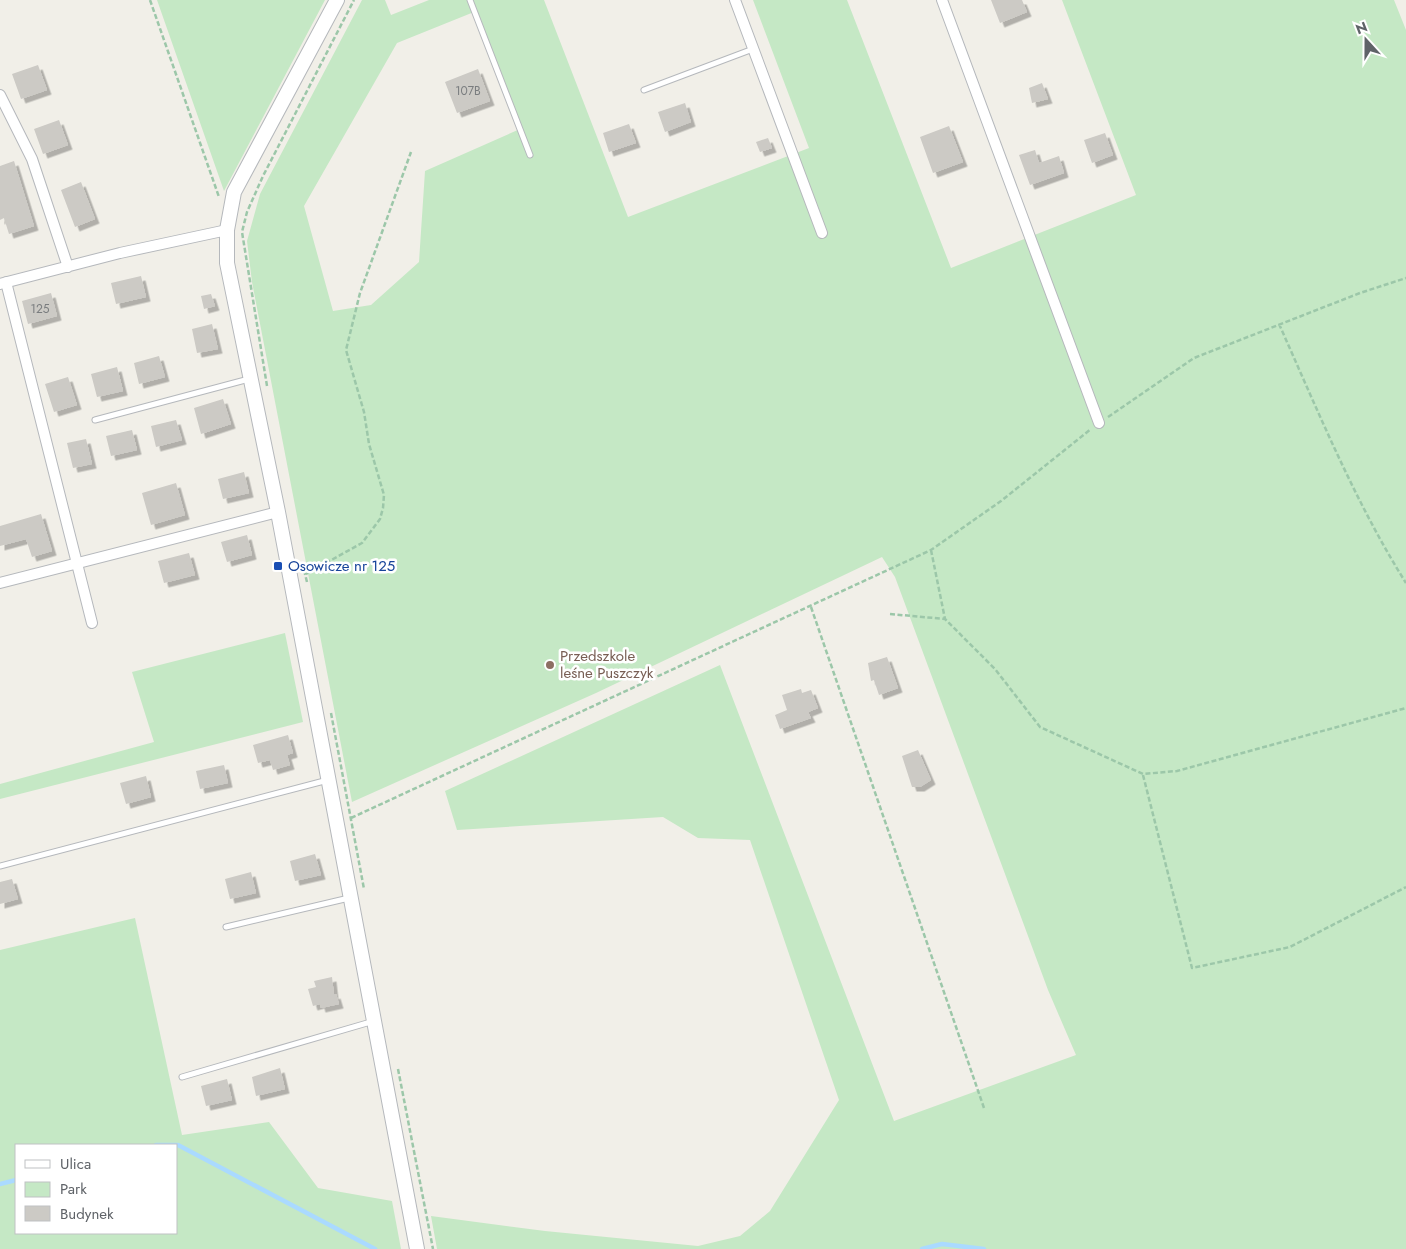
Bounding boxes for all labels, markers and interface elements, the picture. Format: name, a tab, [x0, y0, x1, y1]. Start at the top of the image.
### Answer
north arrow	[1341, 15, 1391, 65]
text: N	[1353, 17, 1370, 39]
house number: 107B	[455, 82, 481, 100]
house number: 125	[31, 300, 50, 318]
place label: Osowicze nr 125	[288, 555, 395, 577]
marker: Osowicze nr 125	[272, 560, 284, 572]
place label: Przedszkole leśne Puszczyk	[560, 645, 654, 684]
marker: Przedszkole leśne Puszczyk	[544, 659, 556, 671]
legend	[15, 1144, 178, 1234]
text: Ulica	[60, 1153, 91, 1175]
text: Park	[60, 1178, 87, 1200]
text: Budynek	[60, 1203, 114, 1225]

